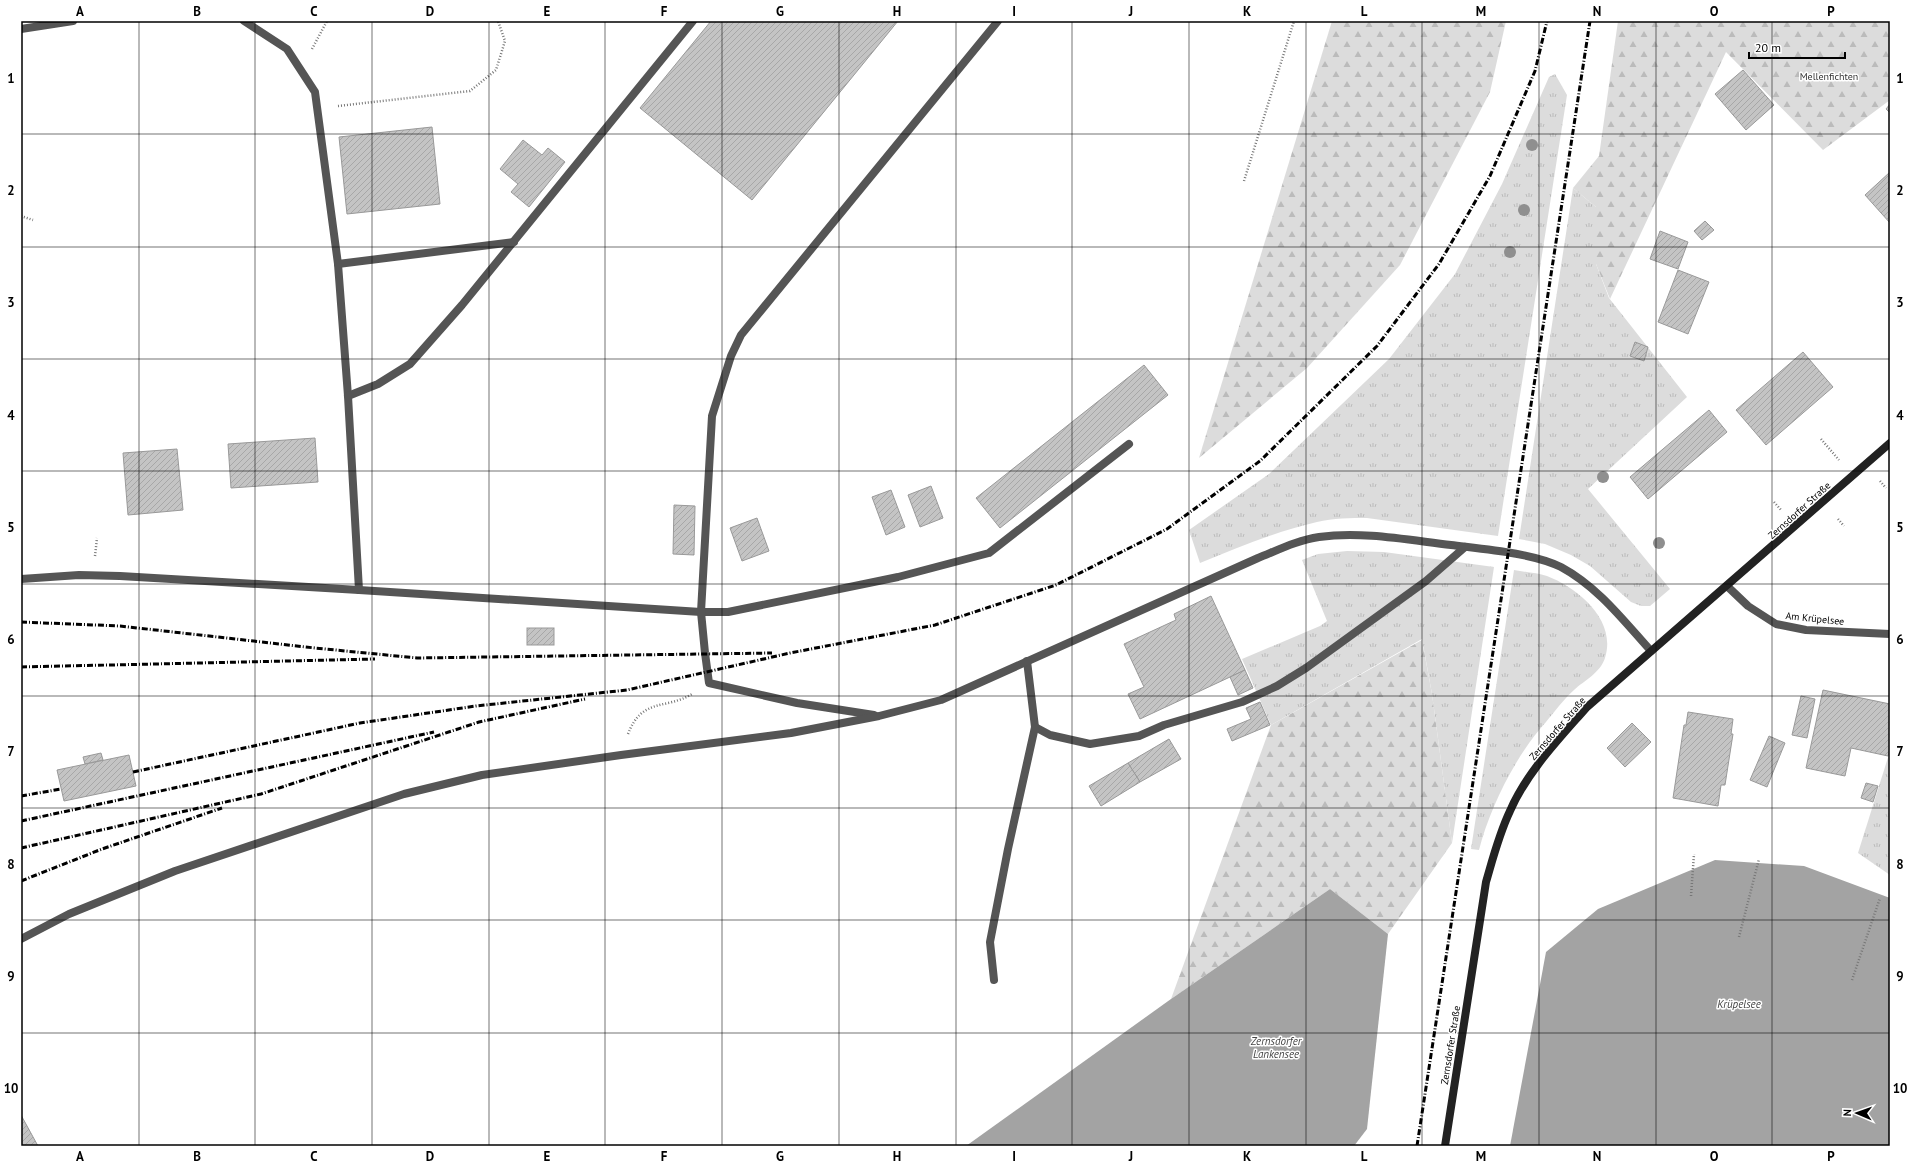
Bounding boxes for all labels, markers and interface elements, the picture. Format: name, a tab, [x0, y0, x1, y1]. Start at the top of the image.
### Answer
text: A	[76, 3, 84, 20]
text: B	[193, 3, 201, 20]
text: C	[310, 3, 318, 20]
text: D	[426, 3, 434, 20]
text: E	[544, 3, 551, 20]
text: F	[661, 3, 668, 20]
text: G	[776, 3, 784, 20]
text: H	[893, 3, 901, 20]
text: I	[1012, 3, 1016, 20]
text: J	[1128, 3, 1133, 20]
text: K	[1243, 3, 1251, 20]
text: L	[1361, 3, 1368, 20]
text: M	[1476, 3, 1486, 20]
text: N	[1593, 3, 1601, 20]
text: O	[1710, 3, 1719, 20]
text: P	[1827, 3, 1835, 20]
scale bar	[1749, 34, 1845, 60]
text: 20 m	[1755, 40, 1781, 55]
text: 1	[7, 70, 15, 87]
park label: Mellenfichten	[1800, 70, 1858, 83]
text: 1	[1896, 70, 1904, 87]
text: 2	[7, 182, 15, 199]
text: 2	[1896, 182, 1904, 199]
text: 3	[7, 294, 15, 311]
text: 3	[1896, 294, 1904, 311]
text: 4	[7, 407, 15, 424]
text: 4	[1896, 407, 1904, 424]
street label: Zernsdorfer Straße	[1765, 479, 1833, 542]
text: 5	[7, 519, 15, 536]
text: 5	[1896, 519, 1904, 536]
street label: Am Krüpelsee	[1785, 609, 1845, 628]
text: 6	[7, 631, 15, 648]
text: 6	[1896, 631, 1904, 648]
street label: Zernsdorfer Straße	[1526, 694, 1588, 763]
text: 7	[7, 743, 15, 760]
text: 7	[1896, 743, 1904, 760]
text: 8	[7, 856, 15, 873]
text: 8	[1896, 856, 1904, 873]
text: 9	[7, 968, 15, 985]
text: 9	[1896, 968, 1904, 985]
water label: Krüpelsee	[1717, 997, 1761, 1011]
street label: Zernsdorfer Straße	[1438, 1005, 1463, 1085]
water label: Zernsdorfer Lankensee	[1250, 1034, 1303, 1061]
text: 10	[4, 1080, 18, 1097]
text: 10	[1893, 1080, 1907, 1097]
north arrow	[1837, 1093, 1877, 1133]
text: N	[1840, 1109, 1854, 1117]
text: A	[76, 1148, 84, 1165]
text: B	[193, 1148, 201, 1165]
text: C	[310, 1148, 318, 1165]
text: D	[426, 1148, 434, 1165]
text: E	[544, 1148, 551, 1165]
text: F	[661, 1148, 668, 1165]
text: G	[776, 1148, 784, 1165]
text: H	[893, 1148, 901, 1165]
text: I	[1012, 1148, 1016, 1165]
text: J	[1128, 1148, 1133, 1165]
text: K	[1243, 1148, 1251, 1165]
text: L	[1361, 1148, 1368, 1165]
text: M	[1476, 1148, 1486, 1165]
text: N	[1593, 1148, 1601, 1165]
text: O	[1710, 1148, 1719, 1165]
text: P	[1827, 1148, 1835, 1165]

